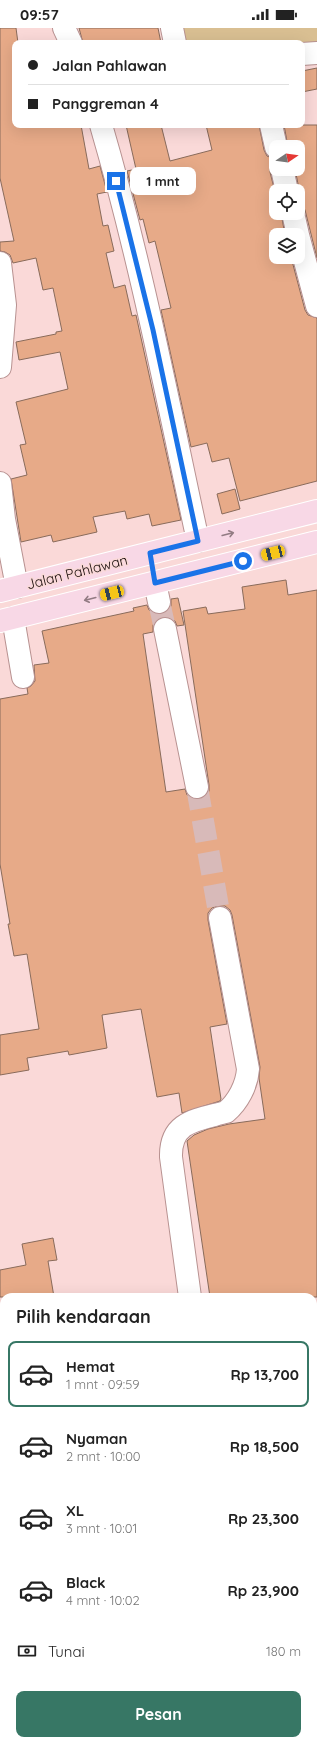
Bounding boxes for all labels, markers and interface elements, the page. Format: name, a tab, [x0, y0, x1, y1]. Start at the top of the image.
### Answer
text: 09:57	[20, 5, 59, 24]
text: Jalan Pahlawan	[52, 56, 167, 75]
text: Panggreman 4	[52, 94, 159, 113]
north arrow	[269, 140, 305, 176]
map controls	[269, 140, 305, 264]
callout: 1 mnt	[130, 167, 196, 195]
route end	[107, 172, 125, 190]
text: 1 mnt	[146, 173, 180, 189]
button: locate	[269, 184, 305, 220]
button: layers	[269, 228, 305, 264]
one-way arrow	[222, 529, 235, 537]
car	[260, 544, 286, 562]
street label: Jalan Pahlawan	[25, 551, 129, 593]
route start	[234, 552, 252, 570]
car	[99, 584, 125, 602]
one-way arrow	[84, 595, 97, 603]
text: Pilih kendaraan	[16, 1305, 151, 1328]
icon: car	[18, 1356, 54, 1392]
text: Hemat	[66, 1357, 115, 1376]
text: Rp 13,700	[230, 1365, 299, 1384]
text: 1 mnt · 09:59	[66, 1376, 140, 1392]
icon: car	[18, 1428, 54, 1464]
text: Nyaman	[66, 1429, 127, 1448]
text: Rp 18,500	[230, 1437, 299, 1456]
text: 2 mnt · 10:00	[66, 1448, 141, 1464]
icon: car	[18, 1500, 54, 1536]
text: XL	[66, 1501, 84, 1520]
text: Rp 23,300	[228, 1509, 299, 1528]
text: 3 mnt · 10:01	[66, 1520, 137, 1536]
icon: car	[18, 1572, 54, 1608]
text: Black	[66, 1573, 106, 1592]
text: Rp 23,900	[227, 1581, 299, 1600]
text: 4 mnt · 10:02	[66, 1592, 140, 1608]
icon: cash	[16, 1640, 38, 1662]
text: Tunai	[48, 1642, 85, 1661]
text: 180 m	[266, 1643, 301, 1659]
button: Pesan	[16, 1691, 301, 1737]

